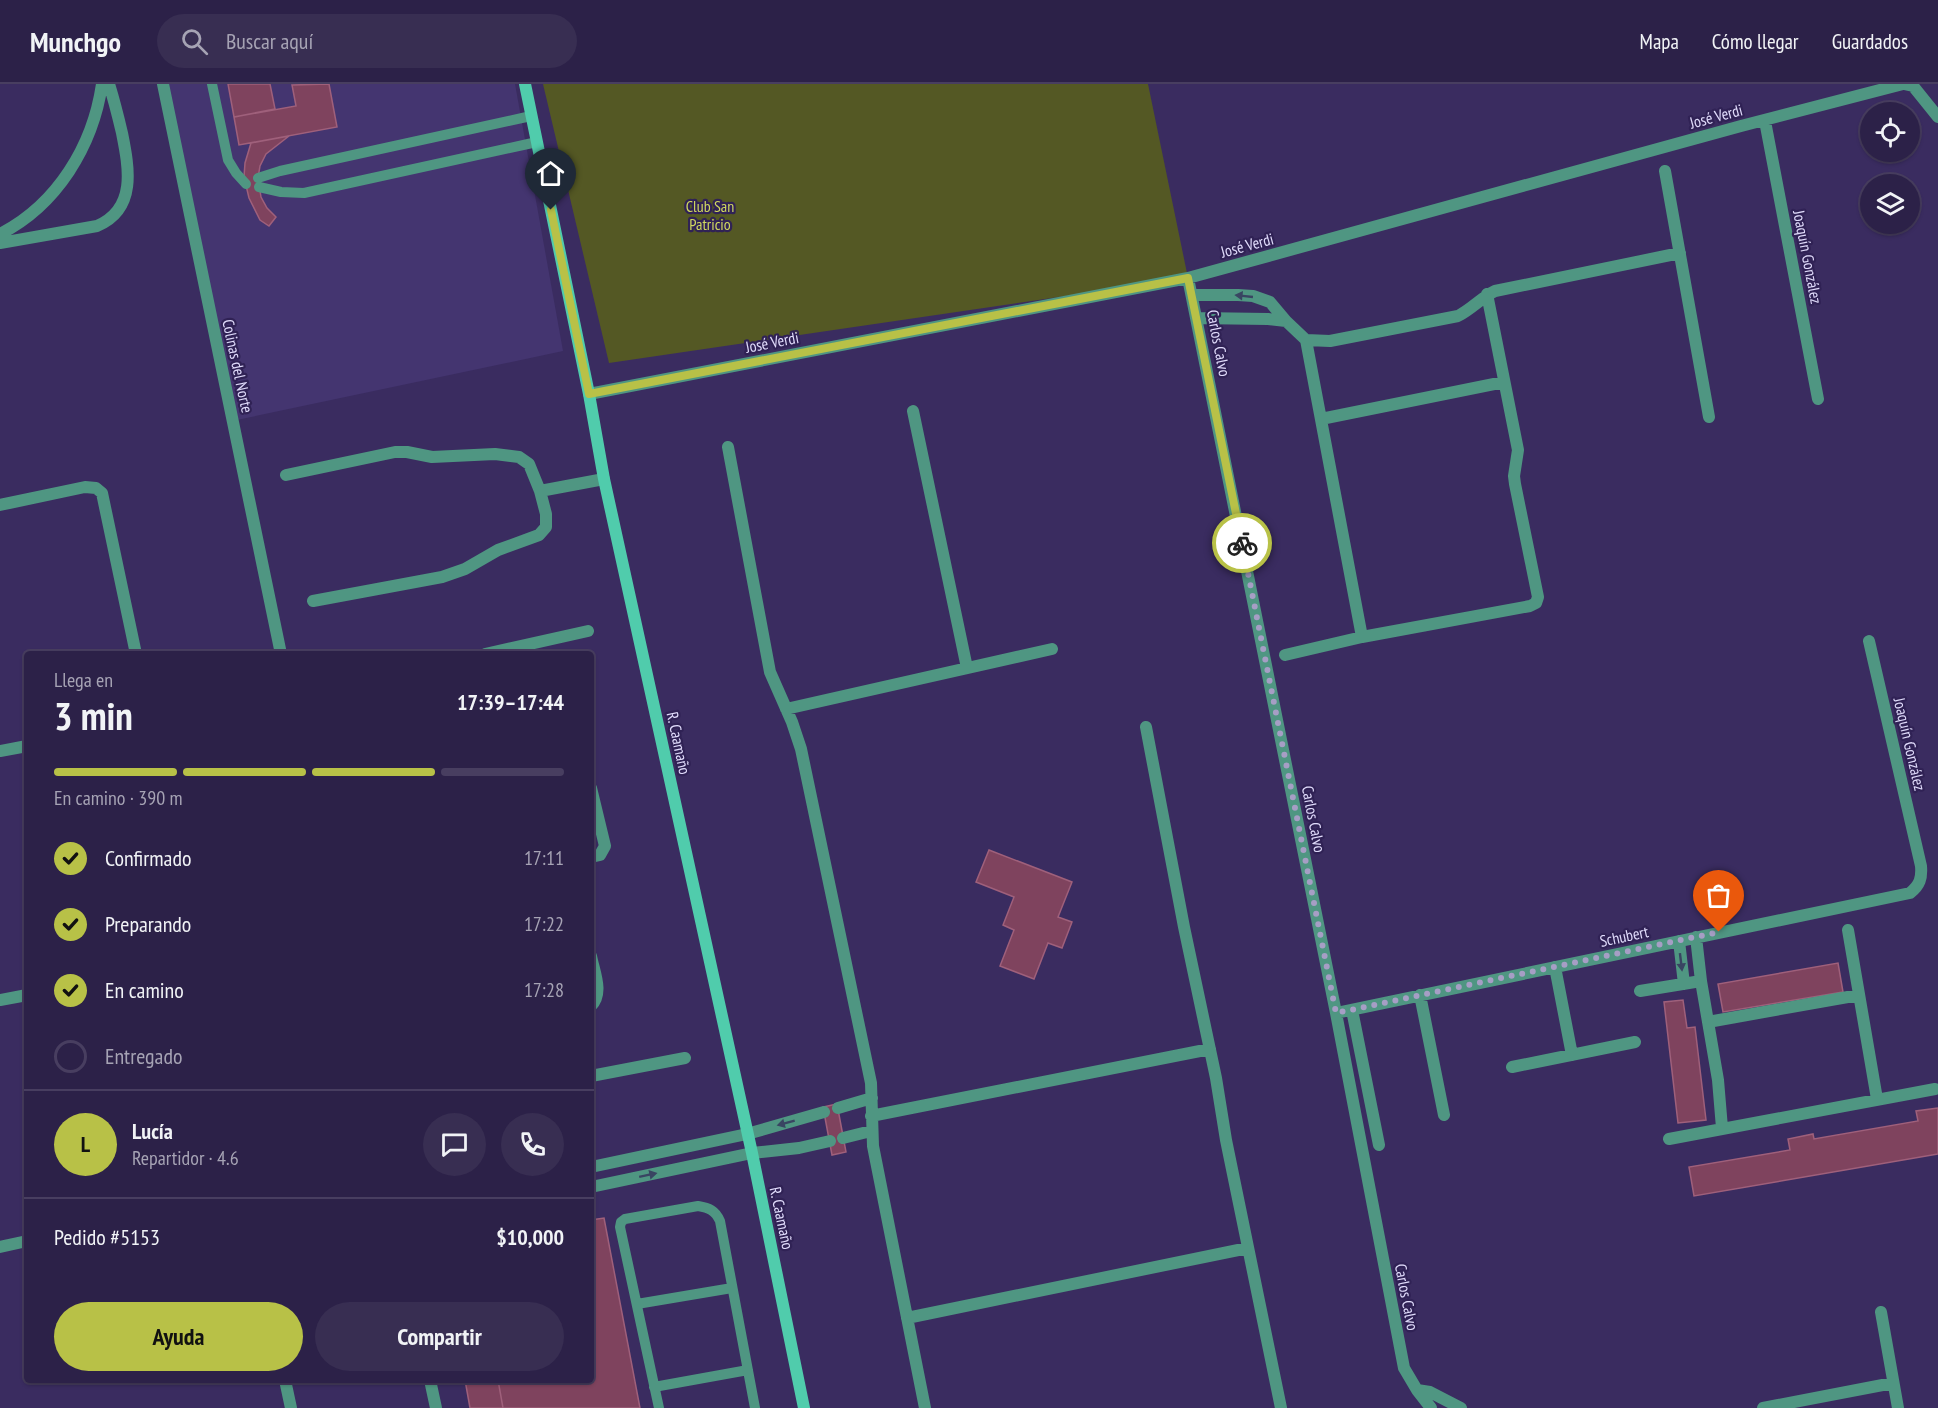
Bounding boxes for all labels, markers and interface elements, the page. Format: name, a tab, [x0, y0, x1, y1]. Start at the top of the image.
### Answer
search box	[157, 14, 577, 68]
text: Munchgo	[30, 23, 121, 60]
icon: search	[178, 25, 211, 58]
text: Buscar aquí	[226, 27, 313, 55]
text: Mapa	[1640, 28, 1679, 55]
text: Cómo llegar	[1712, 28, 1799, 55]
text: Guardados	[1832, 28, 1908, 55]
street label: José Verdi	[1686, 99, 1745, 133]
map controls	[1860, 102, 1920, 234]
button: locate	[1860, 102, 1920, 162]
pin	[525, 148, 576, 210]
icon: home	[534, 157, 567, 190]
button: layers	[1860, 174, 1920, 234]
park label: Club San Patricio	[686, 196, 734, 234]
street label: Joaquín González	[1789, 208, 1827, 306]
street label: José Verdi	[1217, 228, 1276, 262]
one-way arrow	[1235, 291, 1254, 301]
street label: Carlos Calvo	[1203, 308, 1235, 378]
street label: Colinas del Norte	[218, 317, 258, 415]
street label: José Verdi	[743, 327, 800, 357]
courier	[1212, 513, 1272, 573]
icon: bike	[1226, 527, 1259, 560]
text: Llega en	[54, 667, 113, 693]
text: 17:39–17:44	[457, 688, 564, 716]
text: 3 min	[54, 690, 133, 741]
street label: Joaquín González	[1889, 695, 1930, 793]
street label: R. Caamaño	[663, 710, 695, 776]
street label: Carlos Calvo	[1298, 784, 1330, 854]
text: En camino · 390 m	[54, 785, 183, 811]
icon: check	[54, 842, 87, 875]
text: Confirmado	[105, 844, 191, 872]
text: 17:11	[524, 845, 564, 871]
pin	[1693, 870, 1744, 932]
icon: bag	[1702, 879, 1735, 912]
icon: check	[54, 908, 87, 941]
text: Preparando	[105, 910, 191, 938]
text: 17:22	[524, 911, 564, 937]
street label: Schubert	[1598, 921, 1651, 951]
one-way arrow	[1677, 953, 1686, 972]
icon: check	[54, 974, 87, 1007]
text: En camino	[105, 976, 184, 1004]
text: 17:28	[524, 977, 564, 1003]
text: Entregado	[105, 1042, 182, 1070]
button: chat	[423, 1113, 486, 1176]
button: phone	[501, 1113, 564, 1176]
text: Lucía	[132, 1117, 173, 1145]
one-way arrow	[777, 1119, 795, 1128]
text: L	[81, 1130, 90, 1158]
text: Repartidor · 4.6	[132, 1145, 239, 1171]
one-way arrow	[639, 1170, 658, 1179]
street label: R. Caamaño	[766, 1185, 798, 1251]
text: Pedido #5153	[54, 1223, 160, 1251]
text: $10,000	[496, 1223, 564, 1251]
street label: Carlos Calvo	[1391, 1262, 1423, 1332]
button: Ayuda	[54, 1302, 303, 1371]
button: Compartir	[315, 1302, 564, 1371]

